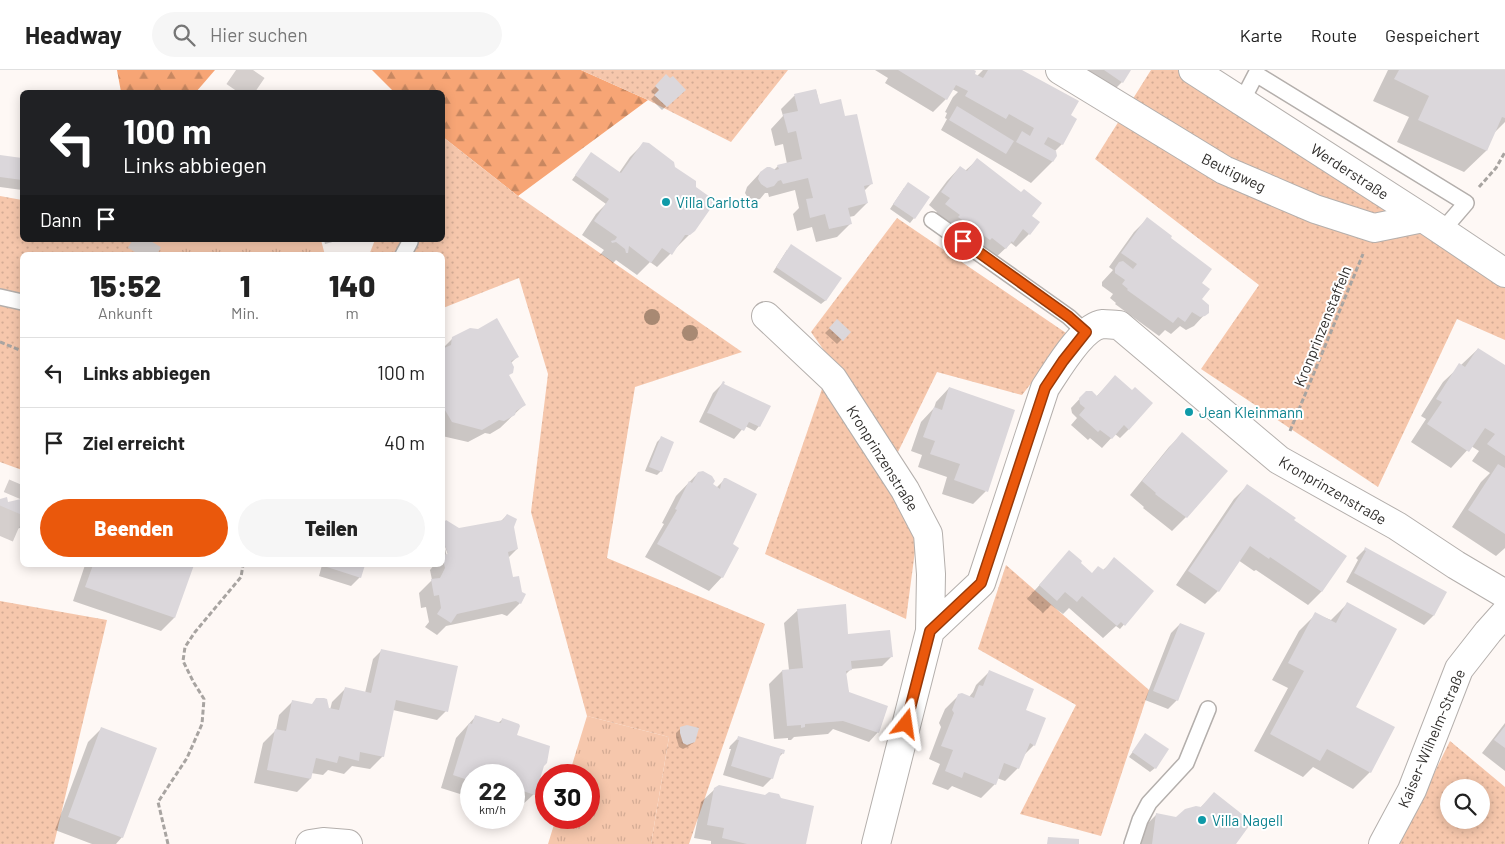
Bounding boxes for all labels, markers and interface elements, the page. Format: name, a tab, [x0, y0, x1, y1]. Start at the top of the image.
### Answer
search box	[152, 12, 502, 57]
text: Headway	[25, 20, 122, 49]
icon: search	[170, 21, 198, 49]
text: Hier suchen	[210, 23, 308, 46]
text: Karte	[1240, 24, 1283, 46]
text: Route	[1311, 24, 1357, 46]
text: Gespeichert	[1385, 24, 1480, 46]
text: 100 m	[123, 109, 212, 151]
icon: left	[40, 110, 105, 175]
street label: Werderstraße	[1308, 139, 1392, 203]
street label: Beutigweg	[1199, 149, 1269, 195]
text: Links abbiegen	[123, 151, 267, 177]
place label: Villa Carlotta	[676, 193, 758, 211]
marker: Villa Carlotta	[660, 196, 672, 208]
icon: arrive	[92, 205, 120, 233]
text: Dann	[40, 208, 82, 231]
pin	[942, 220, 984, 262]
icon: arrive	[949, 227, 977, 255]
street label: Kronprinzenstaffeln	[1289, 263, 1355, 389]
text: 15:52	[90, 267, 161, 303]
text: 1	[240, 267, 250, 303]
text: 140	[329, 267, 375, 303]
text: Ankunft	[98, 303, 153, 322]
text: Min.	[231, 303, 259, 322]
text: m	[345, 303, 359, 322]
icon: left	[40, 359, 68, 387]
text: Links abbiegen	[83, 361, 210, 384]
text: 100 m	[377, 361, 425, 384]
street label: Kronprinzenstraße	[843, 402, 923, 514]
place label: Jean Kleinmann	[1199, 403, 1303, 421]
marker: Jean Kleinmann	[1183, 406, 1195, 418]
icon: arrive	[40, 429, 68, 457]
text: Ziel erreicht	[83, 431, 185, 454]
text: 40 m	[384, 431, 425, 454]
street label: Kronprinzenstraße	[1276, 452, 1390, 528]
button: Beenden	[40, 499, 228, 557]
button: Teilen	[238, 499, 425, 557]
street label: Kaiser-Wilhelm-Straße	[1394, 666, 1468, 810]
position arrow	[879, 697, 931, 749]
speed limit sign: 30	[535, 764, 600, 829]
text: 22	[478, 775, 507, 805]
map controls	[1440, 779, 1490, 829]
button: search	[1440, 779, 1490, 829]
text: km/h	[479, 802, 506, 816]
place label: Villa Nagell	[1212, 811, 1283, 829]
marker: Villa Nagell	[1196, 814, 1208, 826]

